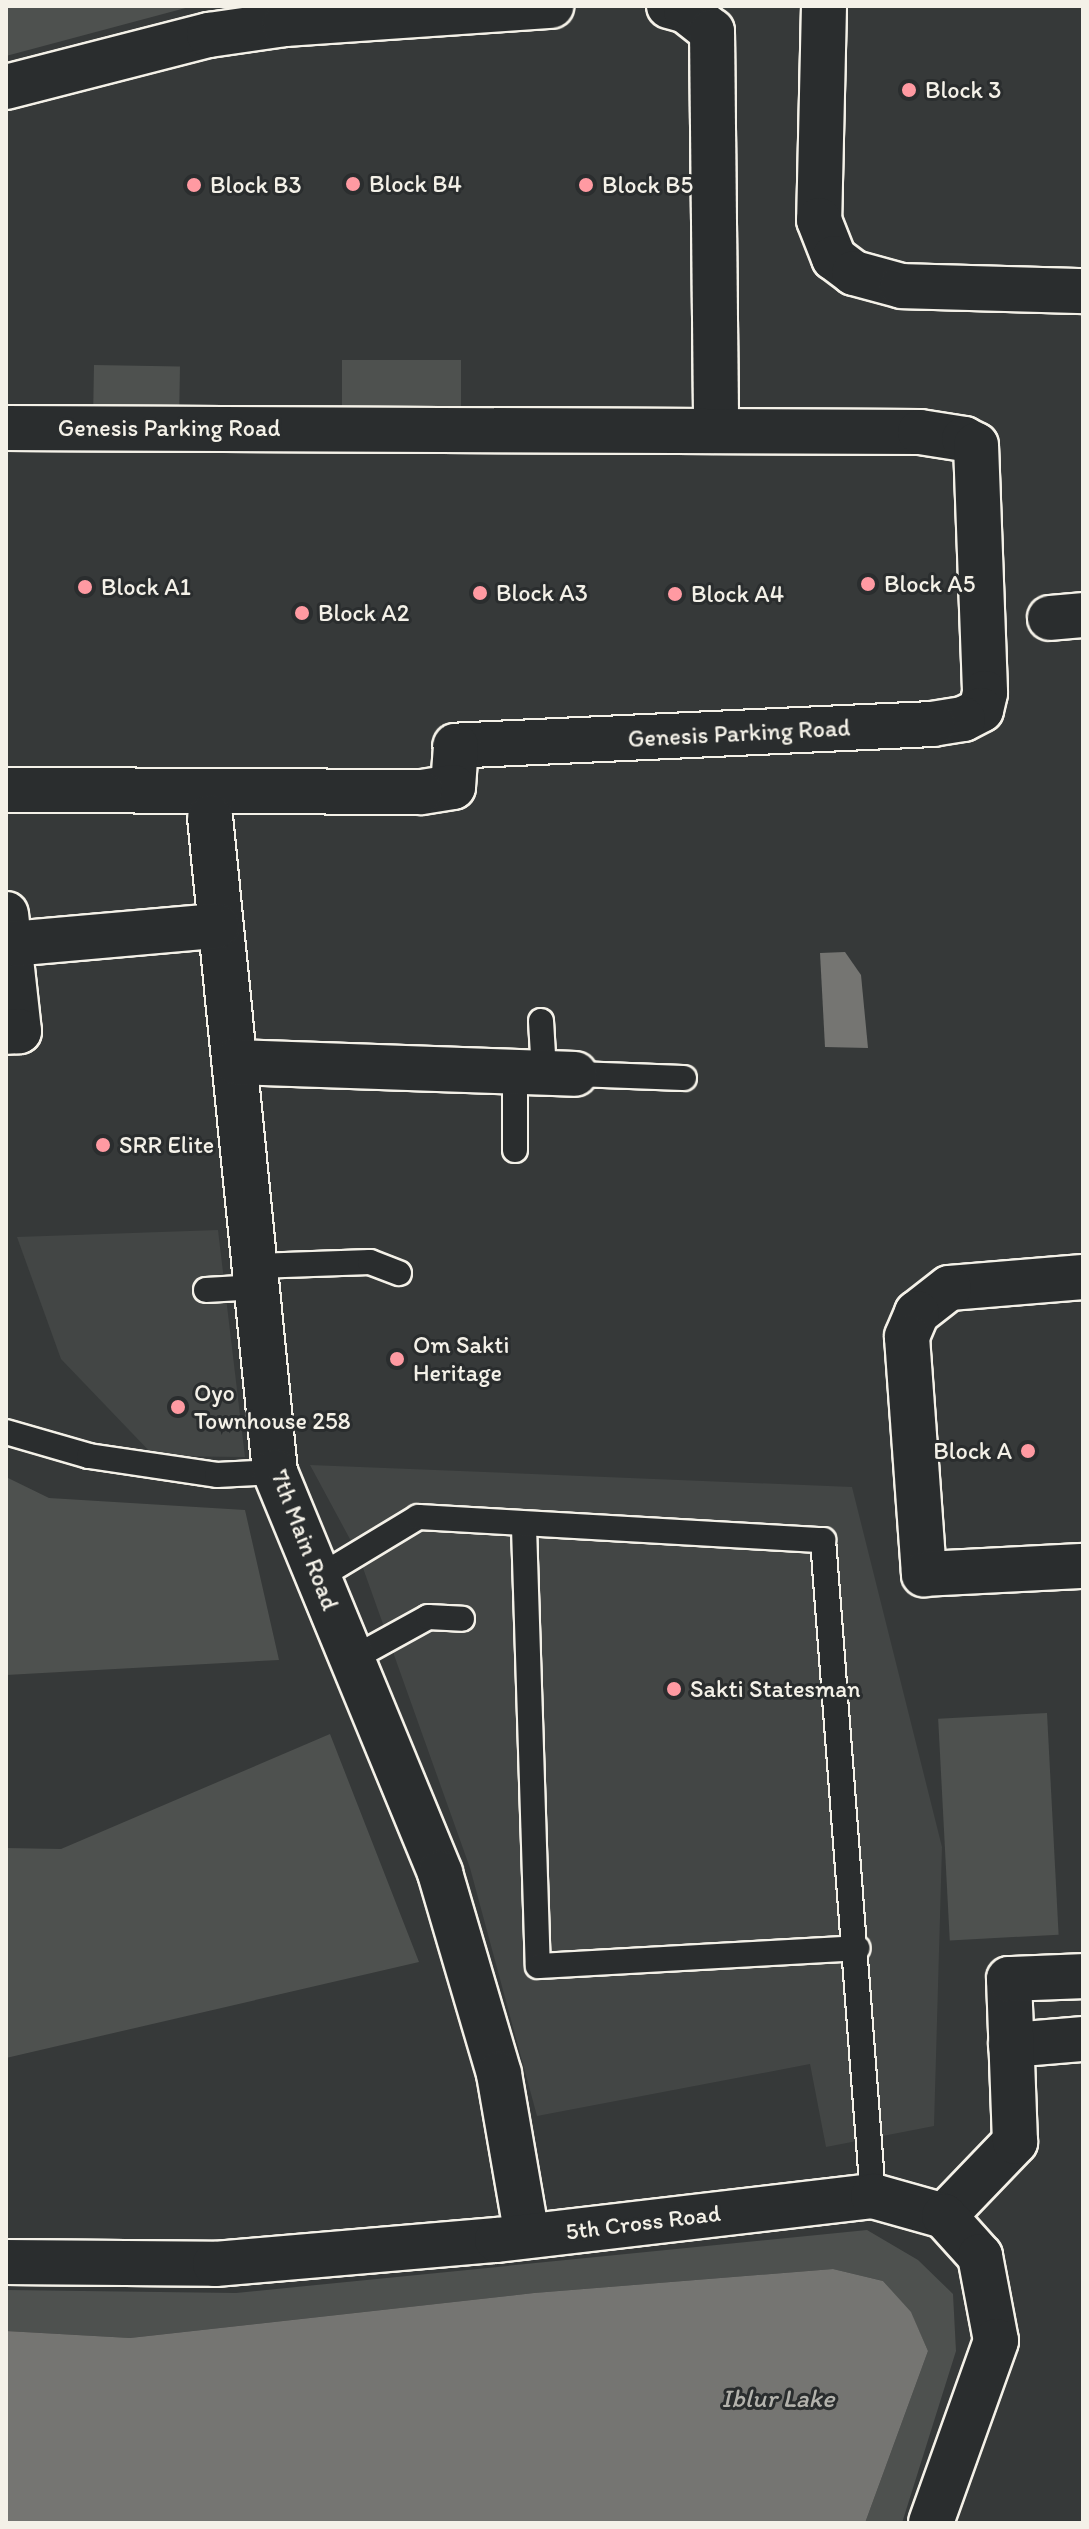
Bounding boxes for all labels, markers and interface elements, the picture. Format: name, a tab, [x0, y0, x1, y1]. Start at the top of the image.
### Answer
place label: Block 3	[925, 76, 1001, 104]
marker: Block 3	[900, 81, 918, 99]
place label: Block B4	[369, 170, 462, 198]
place label: Block B3	[210, 171, 302, 199]
place label: Block B5	[602, 171, 693, 199]
marker: Block B4	[344, 175, 362, 193]
marker: Block B3	[185, 176, 203, 194]
marker: Block B5	[577, 176, 595, 194]
street label: Genesis Parking Road	[58, 414, 280, 442]
place label: Block A5	[884, 570, 975, 598]
place label: Block A1	[101, 573, 191, 601]
marker: Block A5	[859, 575, 877, 593]
marker: Block A1	[76, 578, 94, 596]
place label: Block A3	[496, 579, 588, 607]
place label: Block A4	[691, 580, 784, 608]
marker: Block A3	[471, 584, 489, 602]
marker: Block A4	[666, 585, 684, 603]
place label: Block A2	[318, 599, 409, 627]
marker: Block A2	[293, 604, 311, 622]
street label: Genesis Parking Road	[627, 713, 851, 753]
place label: SRR Elite	[119, 1131, 214, 1159]
marker: SRR Elite	[94, 1136, 112, 1154]
place label: Om Sakti Heritage	[413, 1331, 510, 1387]
marker: Om Sakti Heritage	[388, 1350, 406, 1368]
place label: Oyo Townhouse 258	[194, 1379, 351, 1435]
marker: Oyo Townhouse 258	[169, 1398, 187, 1416]
place label: Block A	[933, 1437, 1012, 1465]
marker: Block A	[1019, 1442, 1037, 1460]
street label: 7th Main Road	[265, 1466, 345, 1614]
place label: Sakti Statesman	[690, 1675, 861, 1703]
marker: Sakti Statesman	[665, 1680, 683, 1698]
street label: 5th Cross Road	[564, 2198, 722, 2246]
water label: Iblur Lake	[721, 2383, 835, 2415]

